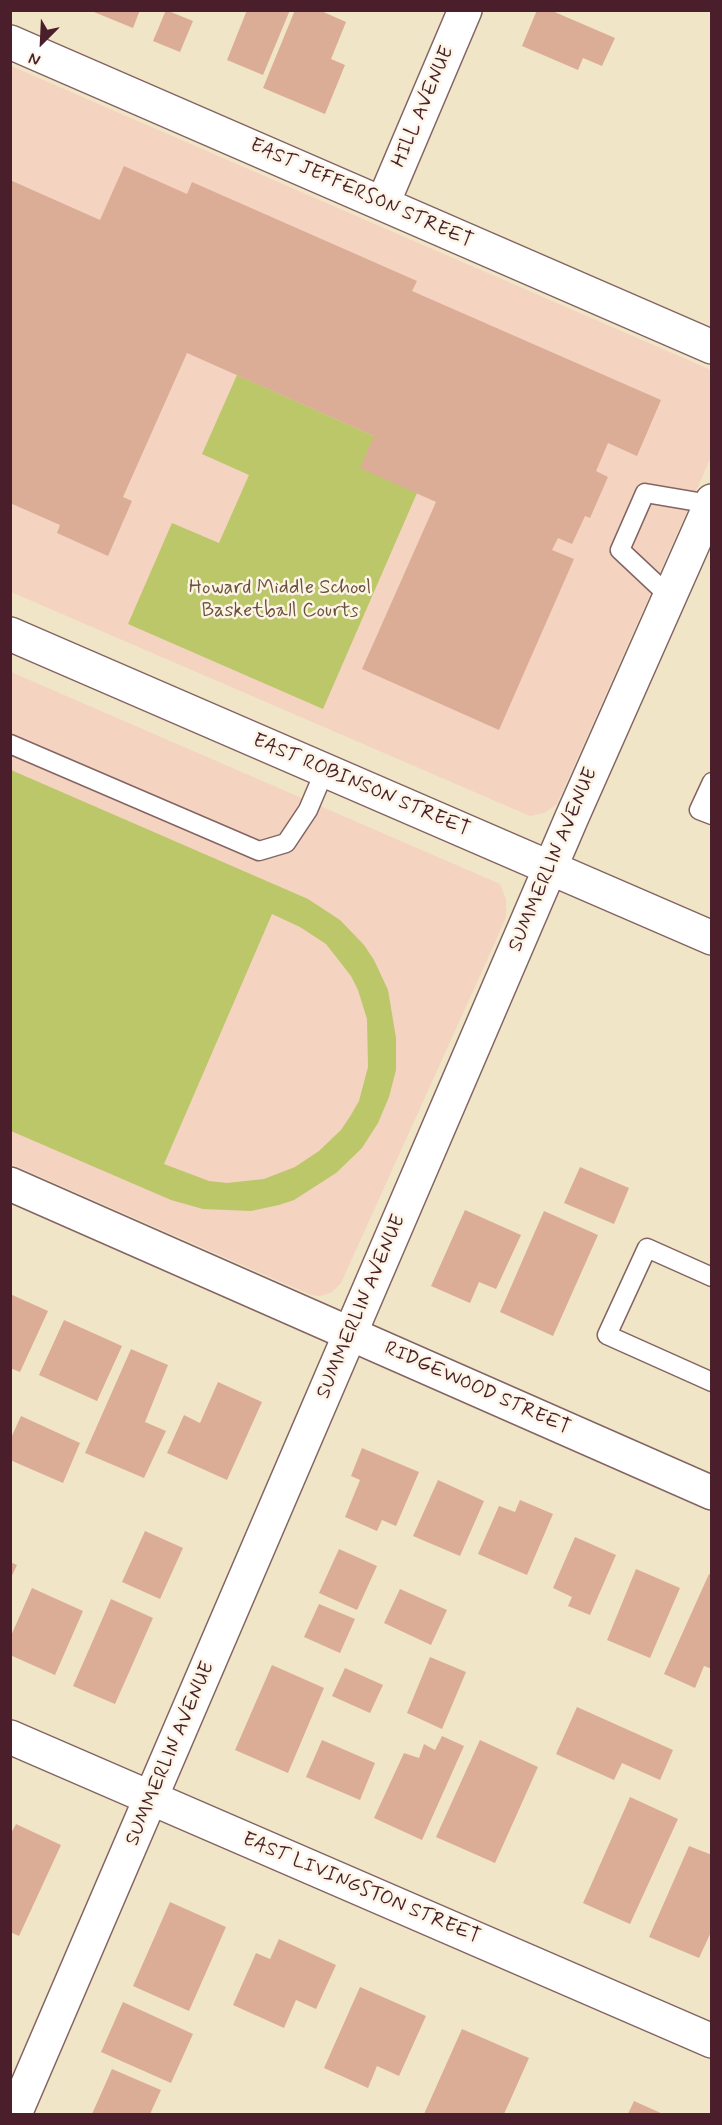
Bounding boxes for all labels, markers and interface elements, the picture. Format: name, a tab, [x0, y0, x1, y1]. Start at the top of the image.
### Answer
north arrow	[12, 12, 72, 72]
street label: HILL AVENUE	[388, 43, 460, 171]
text: N	[25, 47, 44, 71]
street label: EAST JEFFERSON STREET	[246, 134, 476, 254]
park label: Howard Middle School Basketball Courts	[189, 577, 371, 624]
street label: EAST ROBINSON STREET	[249, 729, 473, 843]
street label: SUMMERLIN AVENUE	[504, 764, 604, 956]
street label: SUMMERLIN AVENUE	[312, 1211, 412, 1403]
street label: RIDGEWOOD STREET	[380, 1337, 574, 1441]
street label: SUMMERLIN AVENUE	[121, 1658, 221, 1850]
street label: EAST LIVINGSTON STREET	[239, 1828, 483, 1950]

